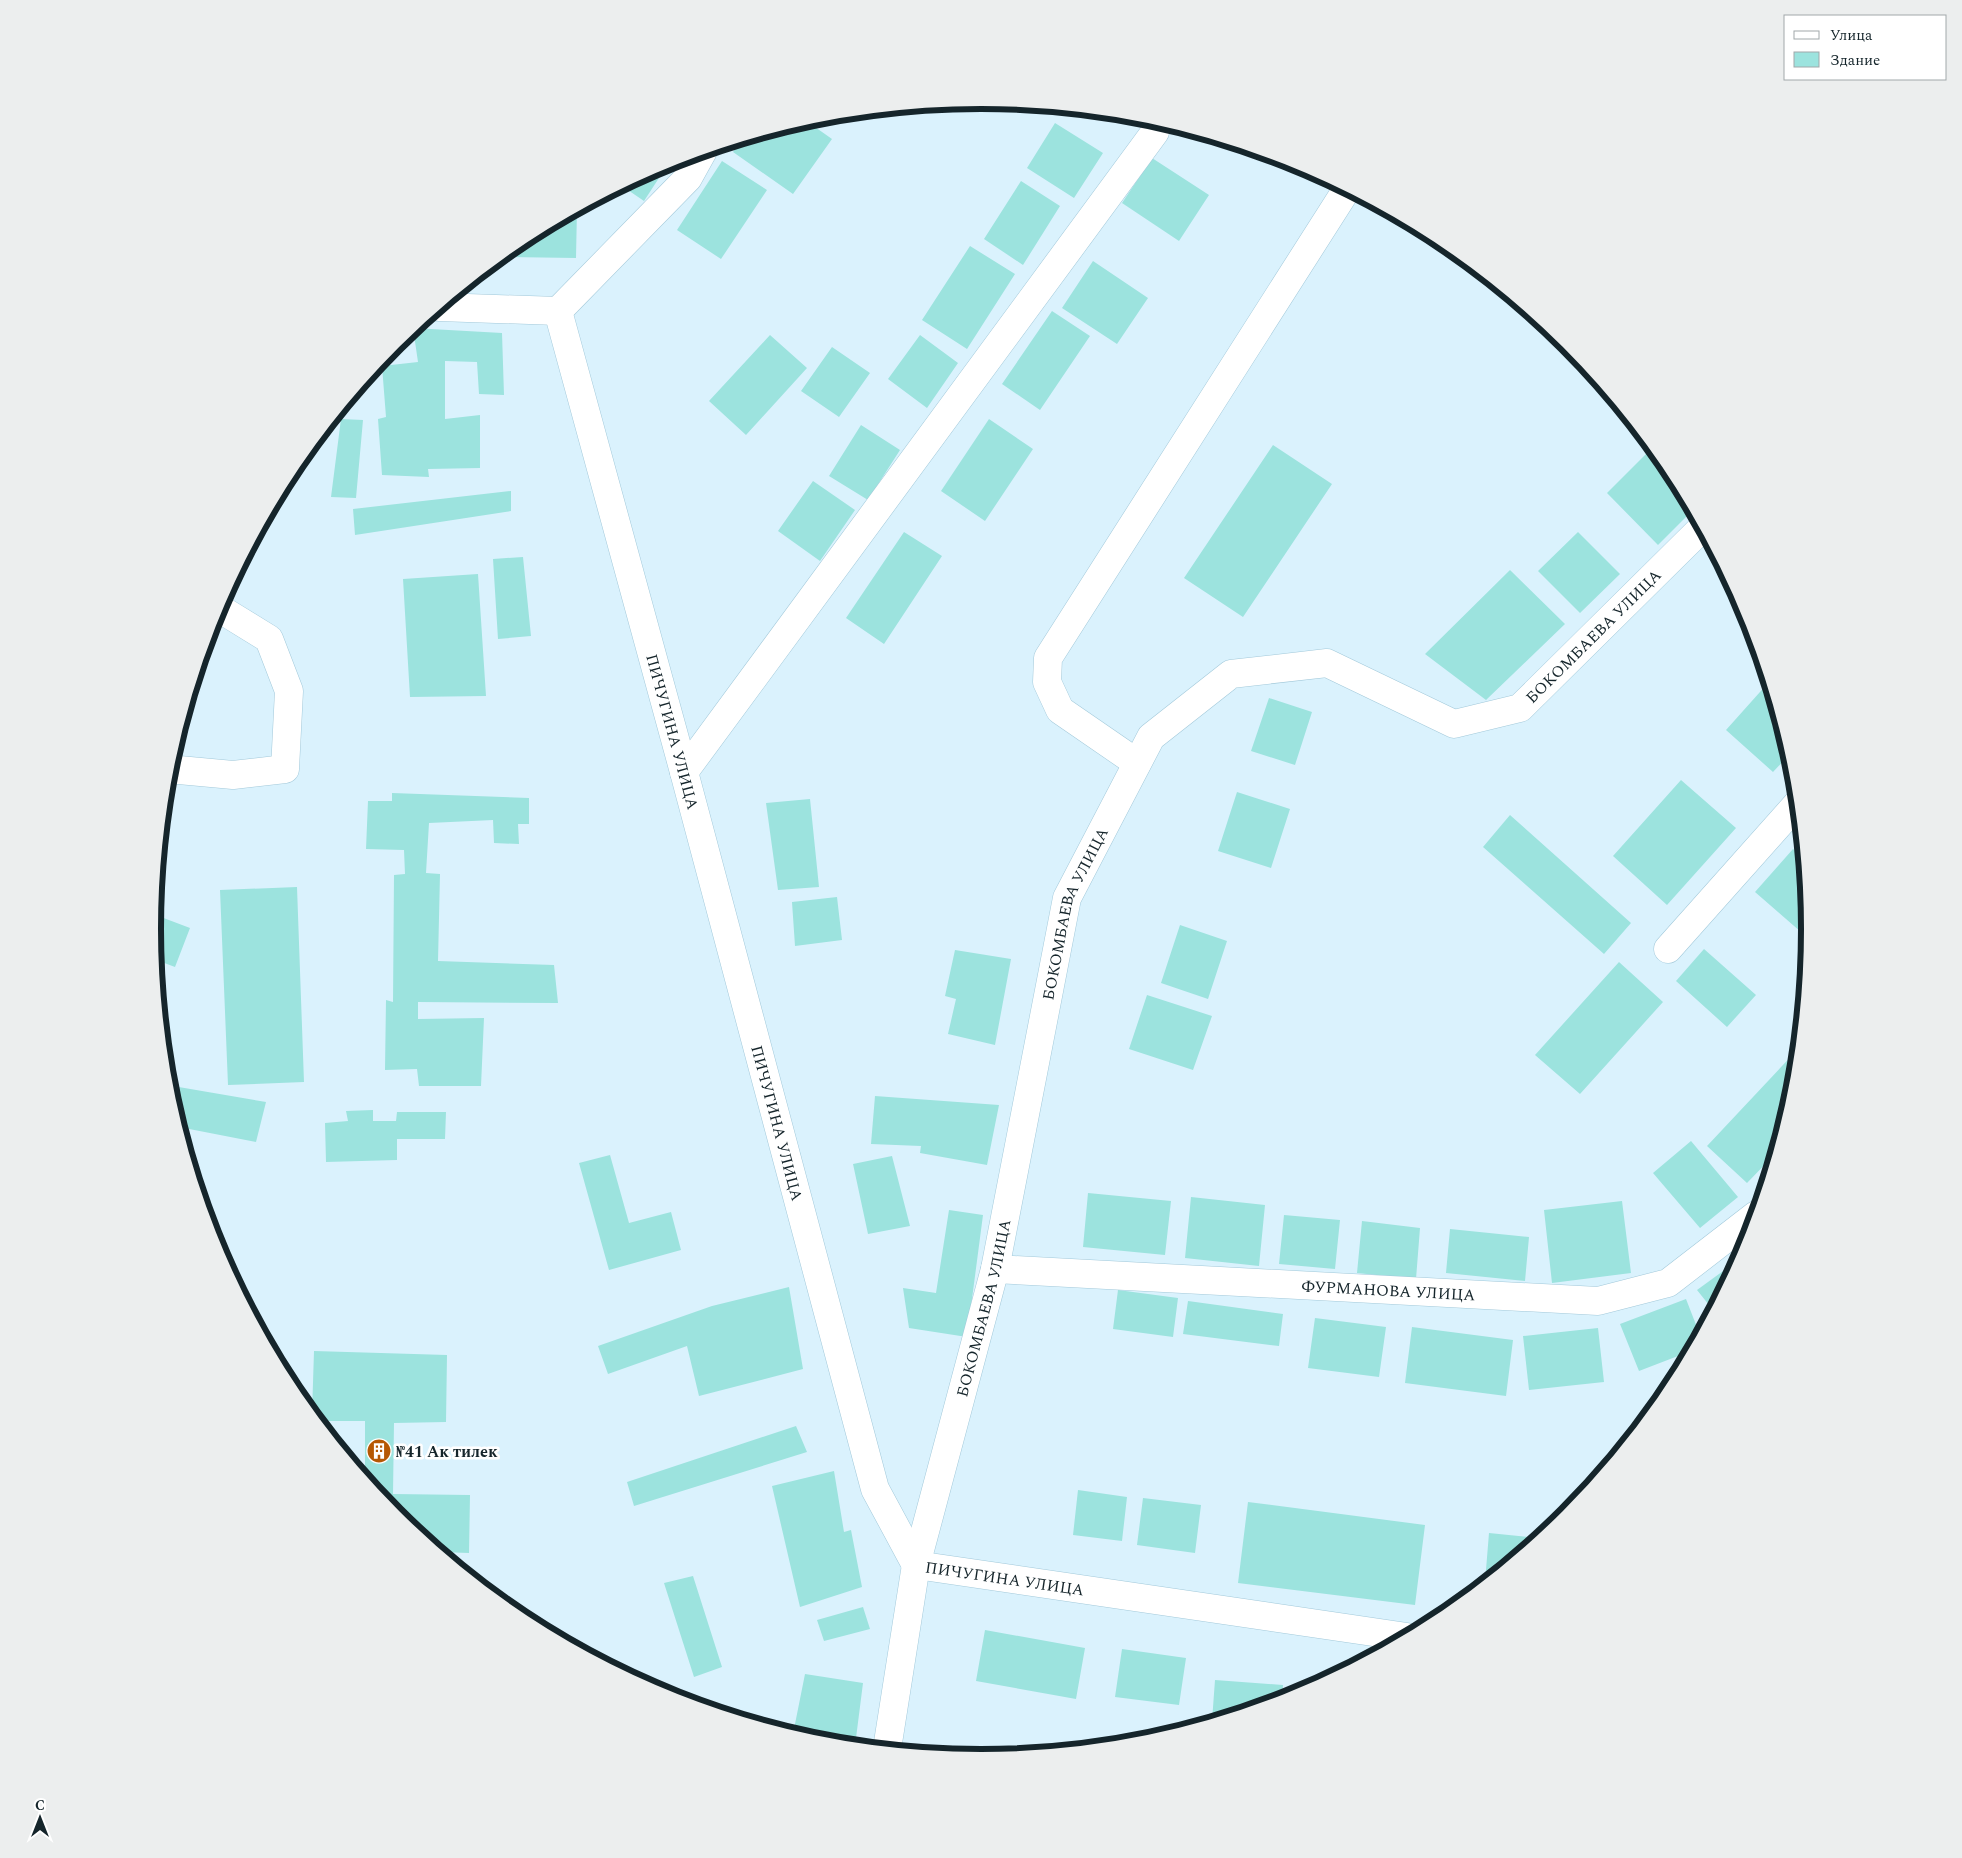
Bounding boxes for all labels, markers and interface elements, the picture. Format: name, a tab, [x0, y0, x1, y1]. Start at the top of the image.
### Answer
legend	[1784, 15, 1947, 80]
text: Улица	[1830, 24, 1873, 47]
text: Здание	[1830, 49, 1880, 72]
street label: БОКОМБАЕВА УЛИЦА	[1520, 564, 1667, 709]
street label: ПИЧУГИНА УЛИЦА	[639, 651, 704, 812]
street label: БОКОМБАЕВА УЛИЦА	[1036, 823, 1115, 1002]
street label: ПИЧУГИНА УЛИЦА	[744, 1043, 809, 1204]
street label: БОКОМБАЕВА УЛИЦА	[950, 1217, 1017, 1400]
street label: ФУРМАНОВА УЛИЦА	[1301, 1274, 1476, 1307]
building icon: №41 Ак тилек	[366, 1438, 392, 1464]
place label: №41 Ак тилек	[396, 1440, 498, 1464]
street label: ПИЧУГИНА УЛИЦА	[924, 1555, 1086, 1603]
north arrow	[15, 1793, 65, 1843]
text: С	[35, 1795, 45, 1816]

